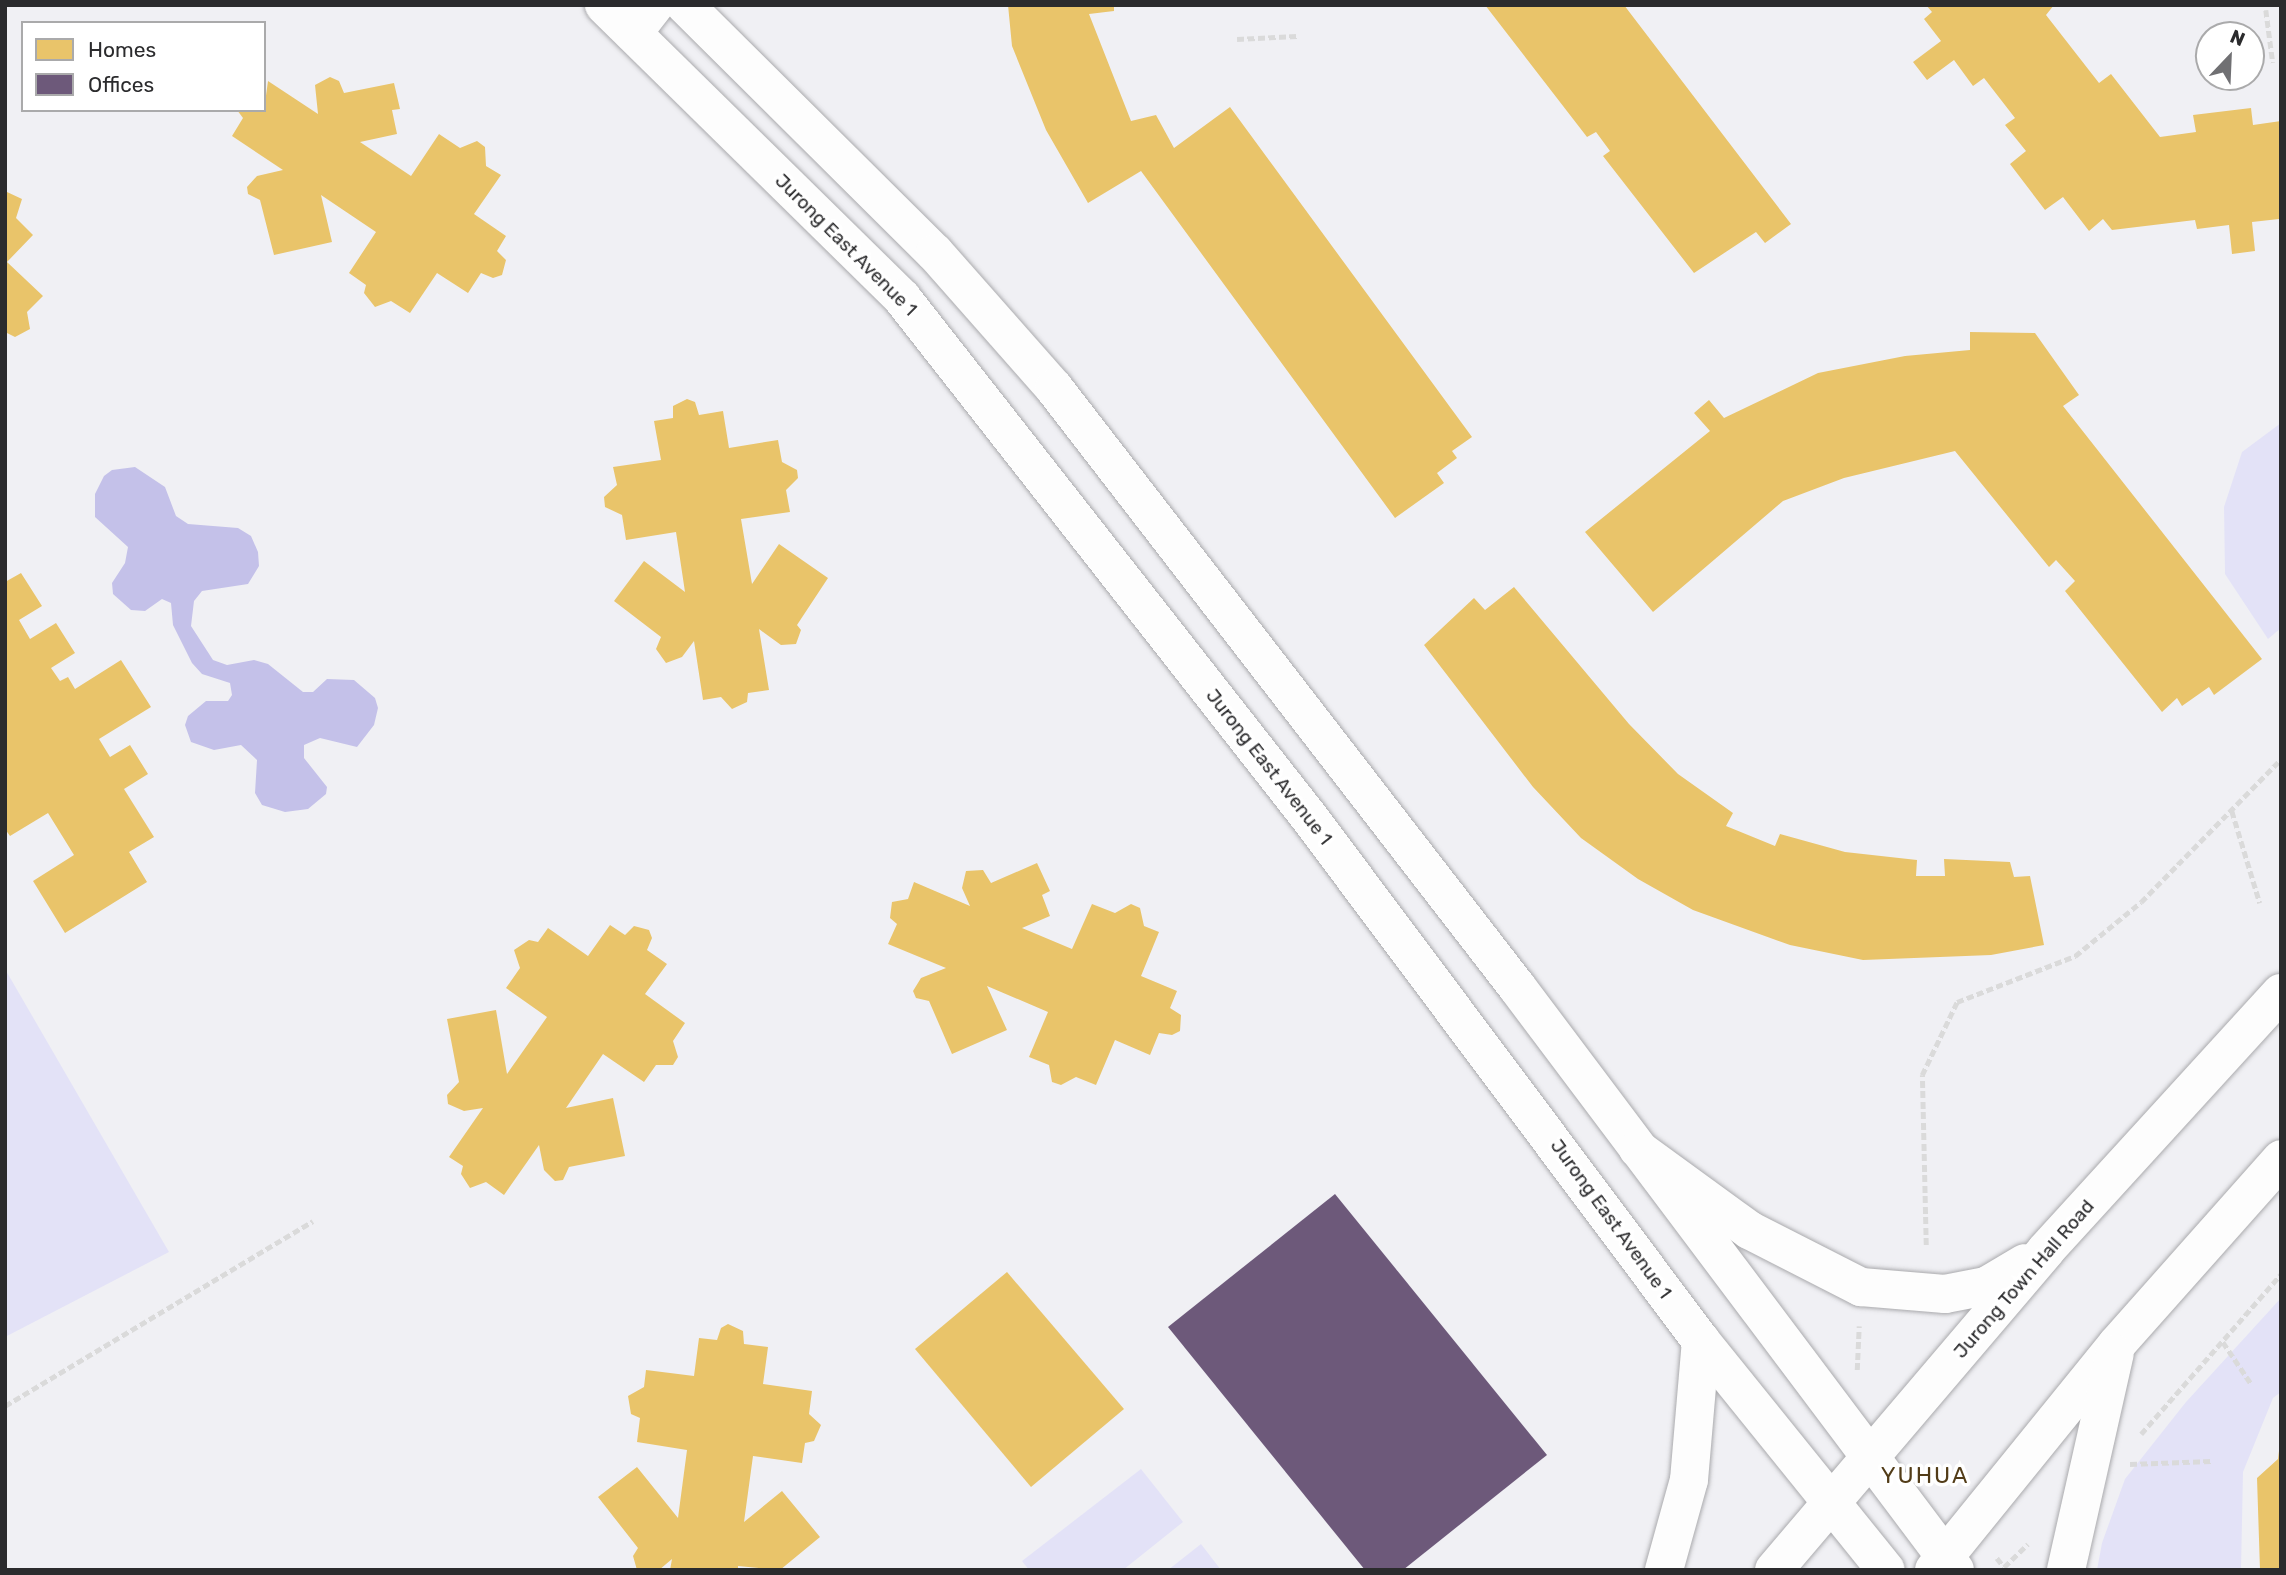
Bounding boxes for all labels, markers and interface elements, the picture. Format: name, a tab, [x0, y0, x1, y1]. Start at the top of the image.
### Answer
legend	[21, 21, 266, 112]
north arrow	[2195, 21, 2265, 91]
text: N	[2227, 25, 2248, 51]
text: Homes	[88, 37, 156, 62]
text: Offices	[88, 72, 154, 97]
street label: Jurong East Avenue 1	[770, 169, 922, 321]
street label: Jurong East Avenue 1	[1201, 684, 1337, 850]
street label: Jurong East Avenue 1	[1545, 1135, 1677, 1303]
street label: Jurong Town Hall Road	[1949, 1195, 2099, 1363]
district label: YUHUA	[1881, 1461, 1969, 1489]

